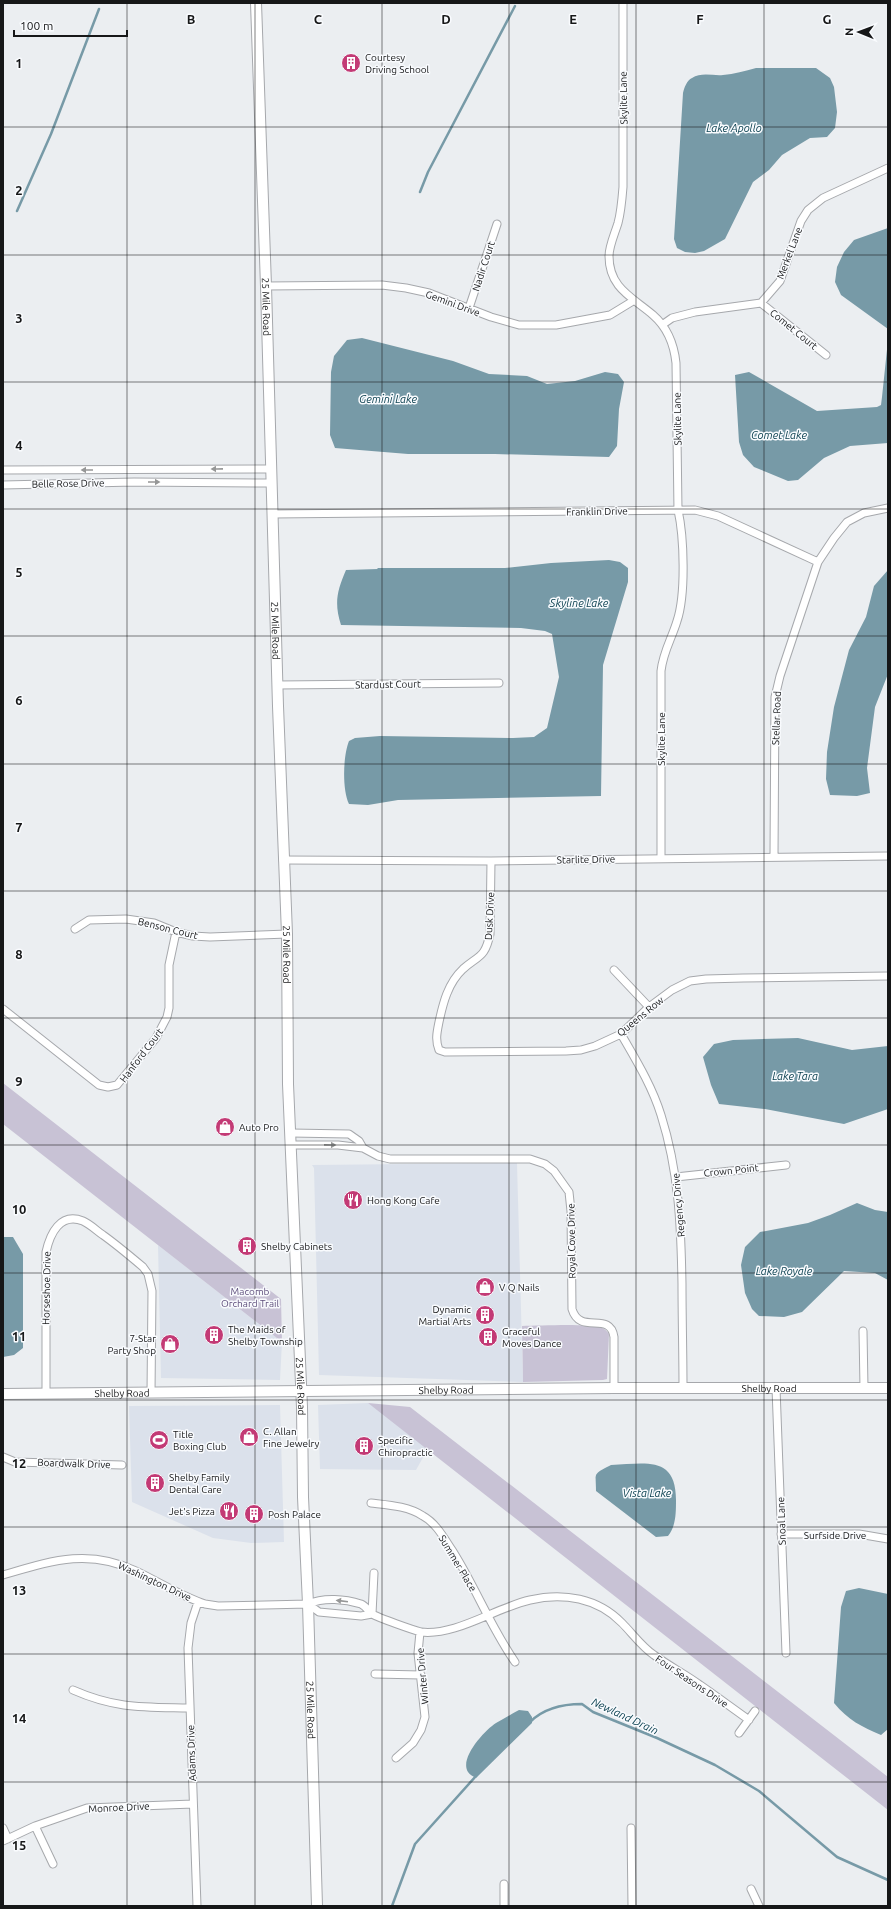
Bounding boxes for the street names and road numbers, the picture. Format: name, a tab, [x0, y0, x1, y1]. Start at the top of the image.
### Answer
street label: Skylite Lane	[618, 71, 629, 125]
street label: Merkel Lane	[775, 226, 804, 281]
street label: Nadir Court	[470, 240, 497, 293]
street label: 25 Mile Road	[260, 278, 272, 336]
street label: Gemini Drive	[424, 289, 482, 318]
street label: Comet Court	[768, 307, 820, 352]
street label: Skylite Lane	[672, 392, 683, 446]
street label: Belle Rose Drive	[32, 477, 104, 490]
street label: Franklin Drive	[566, 505, 628, 518]
street label: 25 Mile Road	[269, 601, 282, 660]
street label: Stardust Court	[355, 678, 421, 691]
street label: Stellar Road	[770, 691, 783, 745]
street label: Skylite Lane	[656, 712, 667, 766]
street label: Starlite Drive	[557, 853, 615, 866]
street label: Dusk Drive	[483, 892, 496, 940]
street label: Benson Court	[137, 916, 199, 941]
street label: 25 Mile Road	[281, 925, 292, 984]
street label: Queens Row	[615, 994, 666, 1038]
street label: Hanford Court	[118, 1026, 165, 1084]
street label: Crown Point	[703, 1162, 759, 1179]
street label: Regency Drive	[670, 1172, 687, 1237]
street label: Royal Cove Drive	[565, 1203, 578, 1279]
street label: Horseshoe Drive	[40, 1251, 53, 1325]
street label: 25 Mile Road	[294, 1357, 307, 1415]
street label: Shelby Road	[741, 1383, 797, 1394]
street label: Shelby Road	[418, 1384, 474, 1396]
street label: Shelby Road	[94, 1388, 150, 1399]
street label: Boardwalk Drive	[37, 1457, 111, 1470]
street label: Snoal Lane	[775, 1497, 788, 1545]
street label: Surfside Drive	[804, 1530, 866, 1541]
street label: Summer Place	[436, 1533, 479, 1593]
street label: Washington Drive	[116, 1560, 193, 1603]
street label: Winter Drive	[415, 1647, 430, 1705]
street label: Four Seasons Drive	[653, 1653, 730, 1710]
street label: 25 Mile Road	[304, 1681, 317, 1739]
street label: Adams Drive	[185, 1725, 198, 1781]
street label: Monroe Drive	[88, 1800, 150, 1815]

